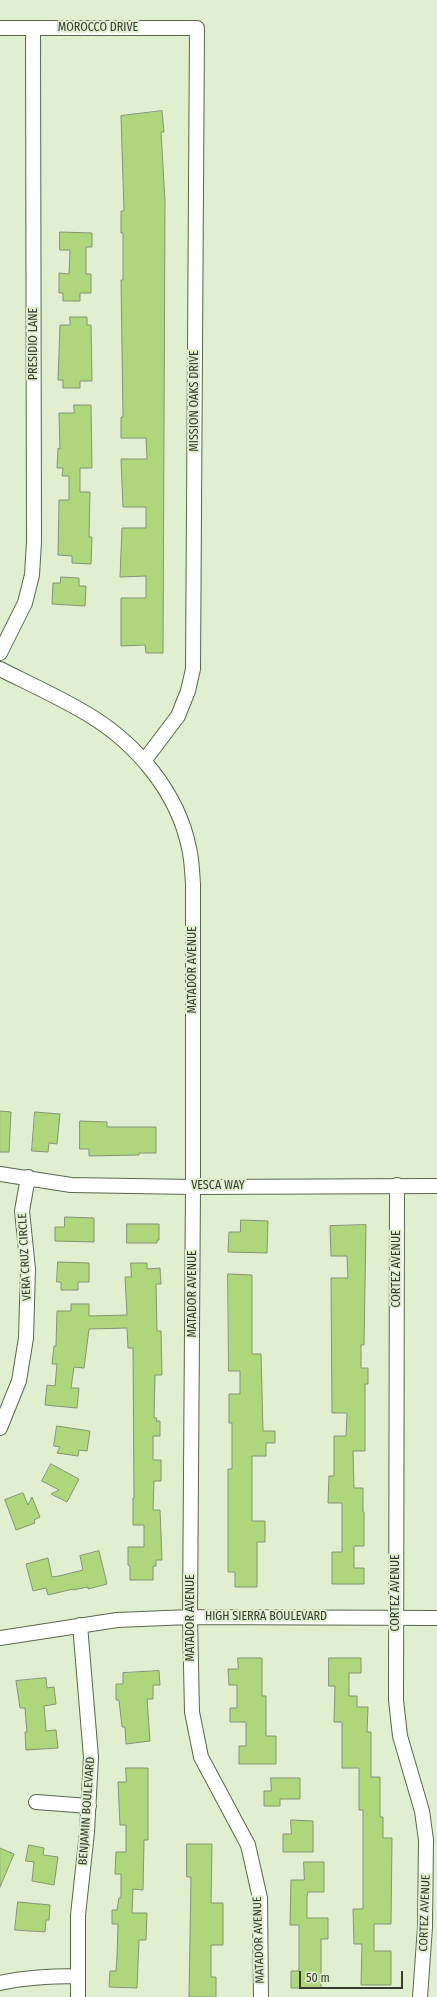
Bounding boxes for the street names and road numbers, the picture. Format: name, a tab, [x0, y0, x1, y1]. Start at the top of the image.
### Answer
street label: MOROCCO DRIVE	[58, 21, 138, 35]
street label: PRESIDIO LANE	[27, 308, 41, 380]
street label: MISSION OAKS DRIVE	[188, 350, 202, 452]
street label: MATADOR AVENUE	[186, 926, 200, 1014]
street label: VESCA WAY	[191, 1179, 245, 1193]
street label: VERA CRUZ CIRCLE	[16, 1213, 34, 1301]
street label: CORTEZ AVENUE	[390, 1230, 404, 1308]
street label: MATADOR AVENUE	[186, 1250, 200, 1338]
street label: CORTEZ AVENUE	[389, 1554, 403, 1632]
street label: MATADOR AVENUE	[184, 1574, 198, 1662]
street label: HIGH SIERRA BOULEVARD	[205, 1610, 327, 1624]
street label: BENJAMIN BOULEVARD	[76, 1756, 98, 1866]
street label: CORTEZ AVENUE	[416, 1874, 434, 1952]
street label: MATADOR AVENUE	[250, 1896, 268, 1984]

